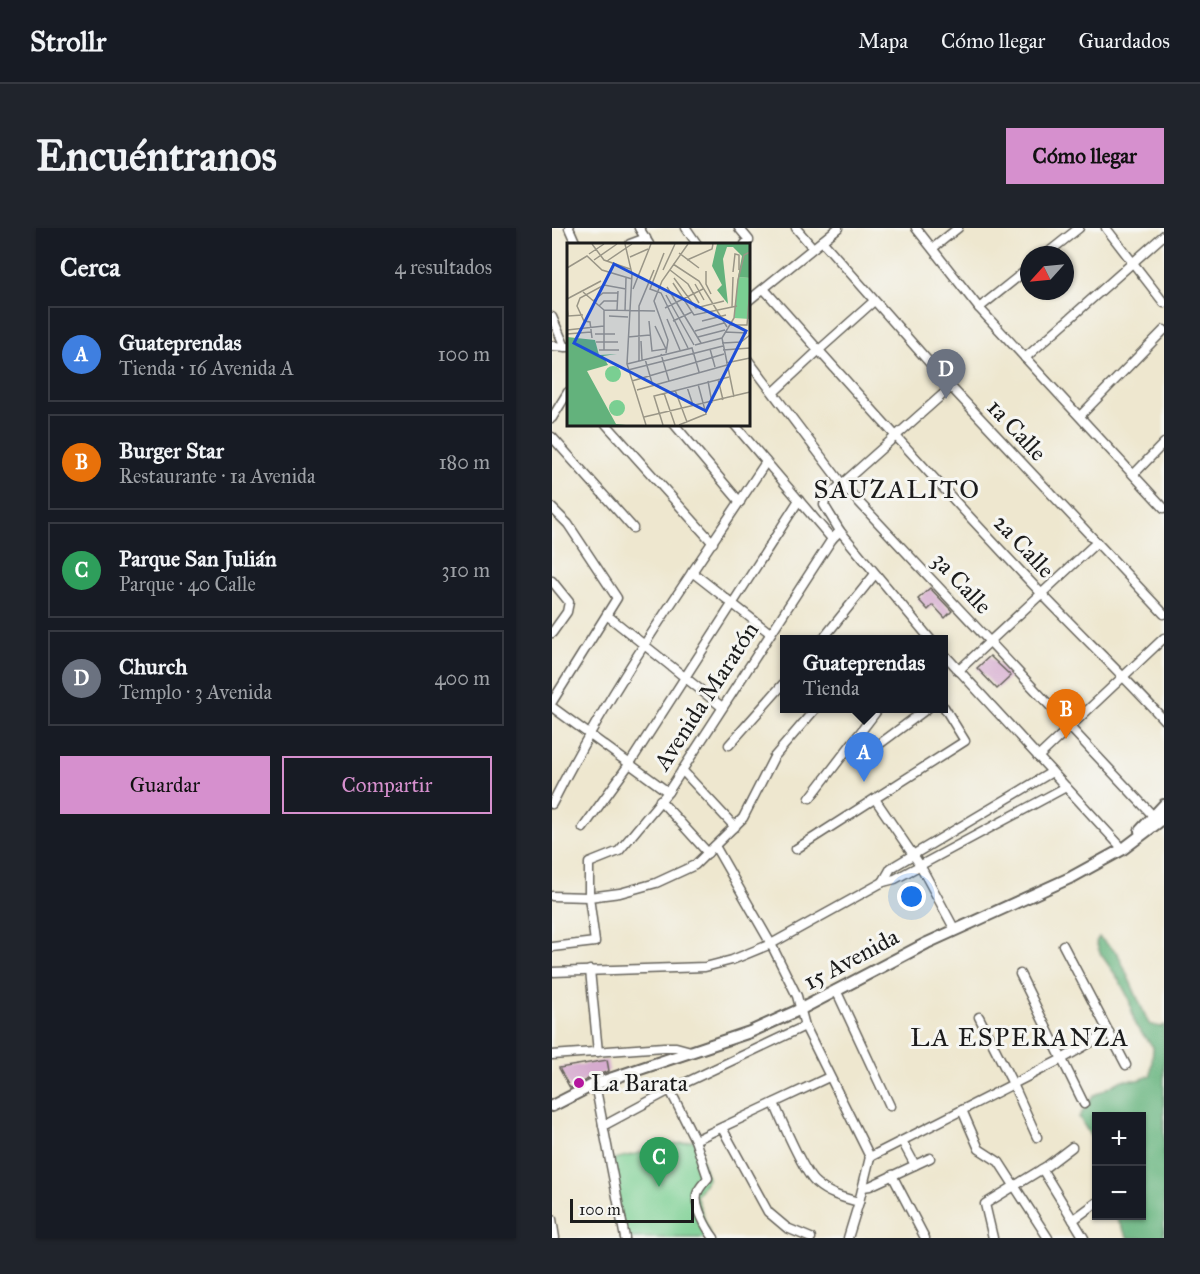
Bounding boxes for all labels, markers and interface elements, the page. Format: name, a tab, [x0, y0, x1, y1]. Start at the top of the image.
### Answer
text: Strollr	[30, 24, 106, 59]
text: Mapa	[858, 28, 908, 54]
text: Cómo llegar	[941, 28, 1045, 54]
text: Guardados	[1078, 28, 1170, 54]
button: Cómo llegar	[1006, 128, 1164, 184]
text: Encuéntranos	[36, 130, 277, 182]
inset map	[567, 243, 750, 426]
north arrow	[1020, 246, 1074, 300]
text: Cerca	[60, 251, 120, 283]
text: 4 resultados	[394, 255, 492, 279]
text: Guateprendas	[119, 329, 241, 356]
text: A	[75, 342, 88, 366]
text: 100 m	[438, 342, 490, 366]
pin: D	[926, 350, 966, 399]
text: Tienda · 16 Avenida A	[119, 356, 294, 380]
street label: 1a Calle	[981, 393, 1053, 467]
text: Burger Star	[119, 437, 224, 464]
text: B	[75, 450, 88, 474]
text: 180 m	[439, 450, 490, 474]
text: Restaurante · 1a Avenida	[119, 464, 316, 488]
district label: SAUZALITO	[813, 473, 981, 505]
street label: 2a Calle	[987, 508, 1061, 584]
text: Parque San Julián	[119, 545, 277, 572]
street label: 3a Calle	[926, 546, 998, 620]
text: C	[75, 558, 88, 582]
text: 310 m	[441, 558, 490, 582]
text: Parque · 40 Calle	[119, 572, 256, 596]
street label: Avenida Maratón	[646, 616, 765, 777]
popup	[780, 635, 948, 713]
text: Guateprendas	[803, 649, 925, 676]
text: Church	[119, 653, 187, 680]
text: D	[74, 666, 89, 690]
text: 400 m	[434, 666, 490, 690]
text: Tienda	[803, 676, 860, 700]
text: Templo · 3 Avenida	[119, 680, 272, 704]
pin: B	[1046, 690, 1086, 739]
pin: A	[844, 732, 884, 782]
button: Guardar	[60, 756, 270, 814]
button: Compartir	[282, 756, 492, 814]
your location	[897, 882, 926, 911]
street label: 15 Avenida	[798, 921, 905, 997]
district label: LA ESPERANZA	[910, 1021, 1130, 1053]
place label: La Barata	[591, 1068, 689, 1098]
marker: La Barata	[572, 1076, 586, 1090]
map controls	[1092, 1112, 1146, 1220]
button: +	[1092, 1112, 1146, 1166]
pin: C	[640, 1138, 678, 1187]
button: −	[1092, 1166, 1146, 1220]
scale bar	[570, 1196, 694, 1224]
text: 100 m	[579, 1200, 621, 1219]

